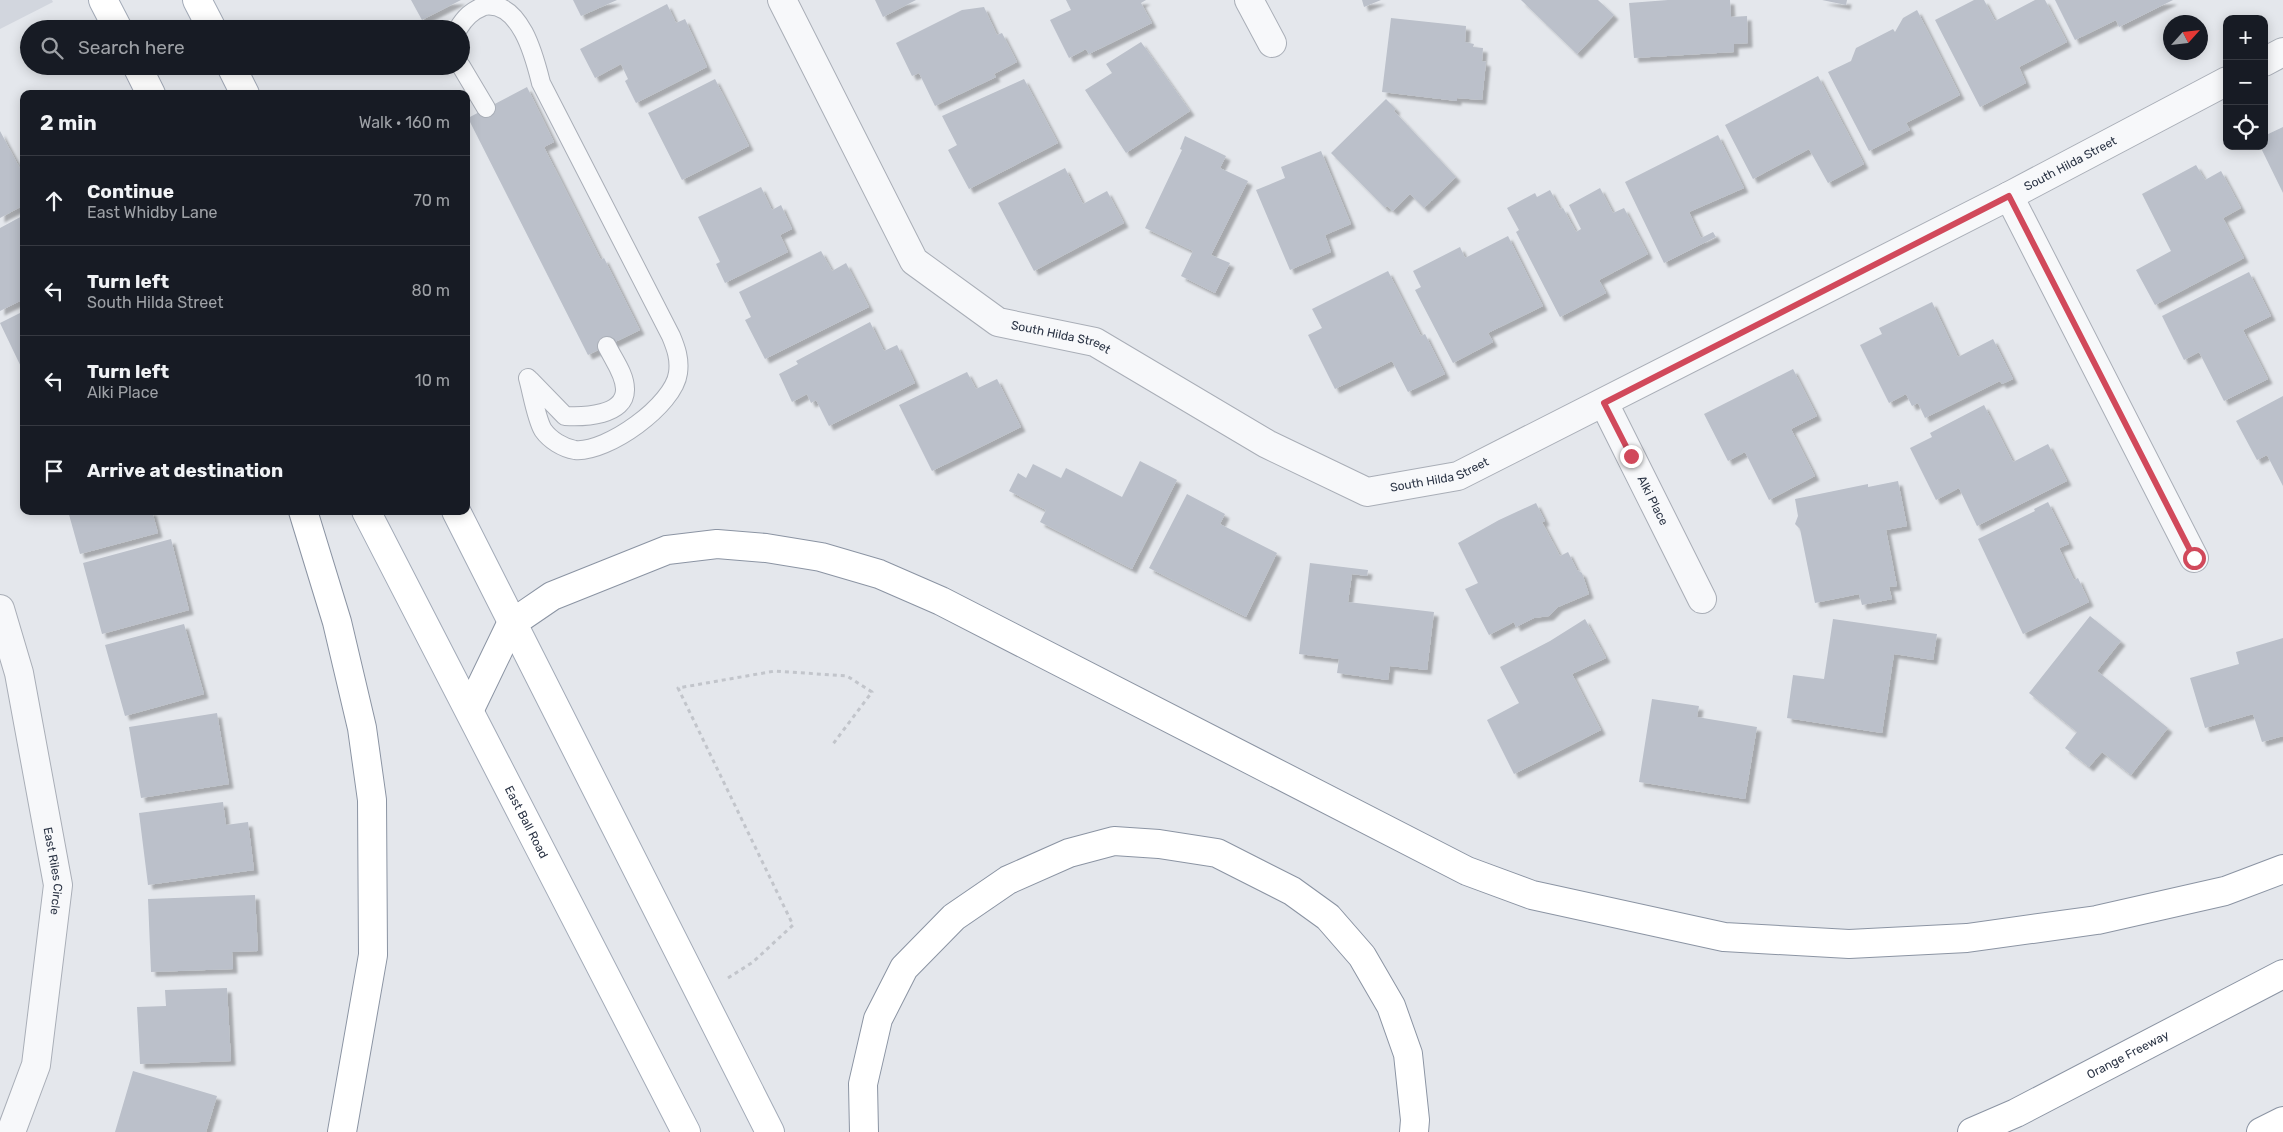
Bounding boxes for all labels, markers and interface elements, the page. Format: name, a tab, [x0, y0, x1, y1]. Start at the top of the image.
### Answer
north arrow	[2163, 15, 2208, 60]
map controls	[2223, 15, 2268, 150]
button: +	[2223, 15, 2268, 60]
search box	[20, 20, 470, 75]
icon: search	[38, 34, 66, 62]
text: Search here	[78, 36, 185, 59]
button: −	[2223, 60, 2268, 105]
button: locate	[2223, 105, 2268, 150]
text: 2 min	[40, 110, 97, 135]
text: Walk · 160 m	[359, 113, 450, 132]
street label: South Hilda Street	[2022, 133, 2119, 194]
text: Continue	[87, 180, 174, 203]
icon: ahead	[40, 187, 68, 215]
text: 70 m	[413, 191, 450, 210]
text: East Whidby Lane	[87, 203, 218, 222]
text: Turn left	[87, 270, 169, 293]
icon: left	[40, 277, 68, 305]
text: 80 m	[412, 281, 450, 300]
text: South Hilda Street	[87, 293, 223, 312]
street label: South Hilda Street	[1010, 318, 1113, 357]
text: Turn left	[87, 360, 169, 383]
icon: left	[40, 367, 68, 395]
text: 10 m	[415, 371, 450, 390]
text: Alki Place	[87, 383, 158, 402]
route end	[1620, 445, 1643, 468]
street label: South Hilda Street	[1389, 454, 1491, 495]
icon: arrive	[40, 457, 68, 485]
text: Arrive at destination	[87, 459, 283, 482]
street label: Alki Place	[1634, 473, 1671, 528]
route start	[2183, 547, 2206, 570]
street label: East Ball Road	[502, 784, 551, 861]
street label: East Riles Circle	[40, 826, 65, 916]
street label: Orange Freeway	[2084, 1027, 2172, 1082]

